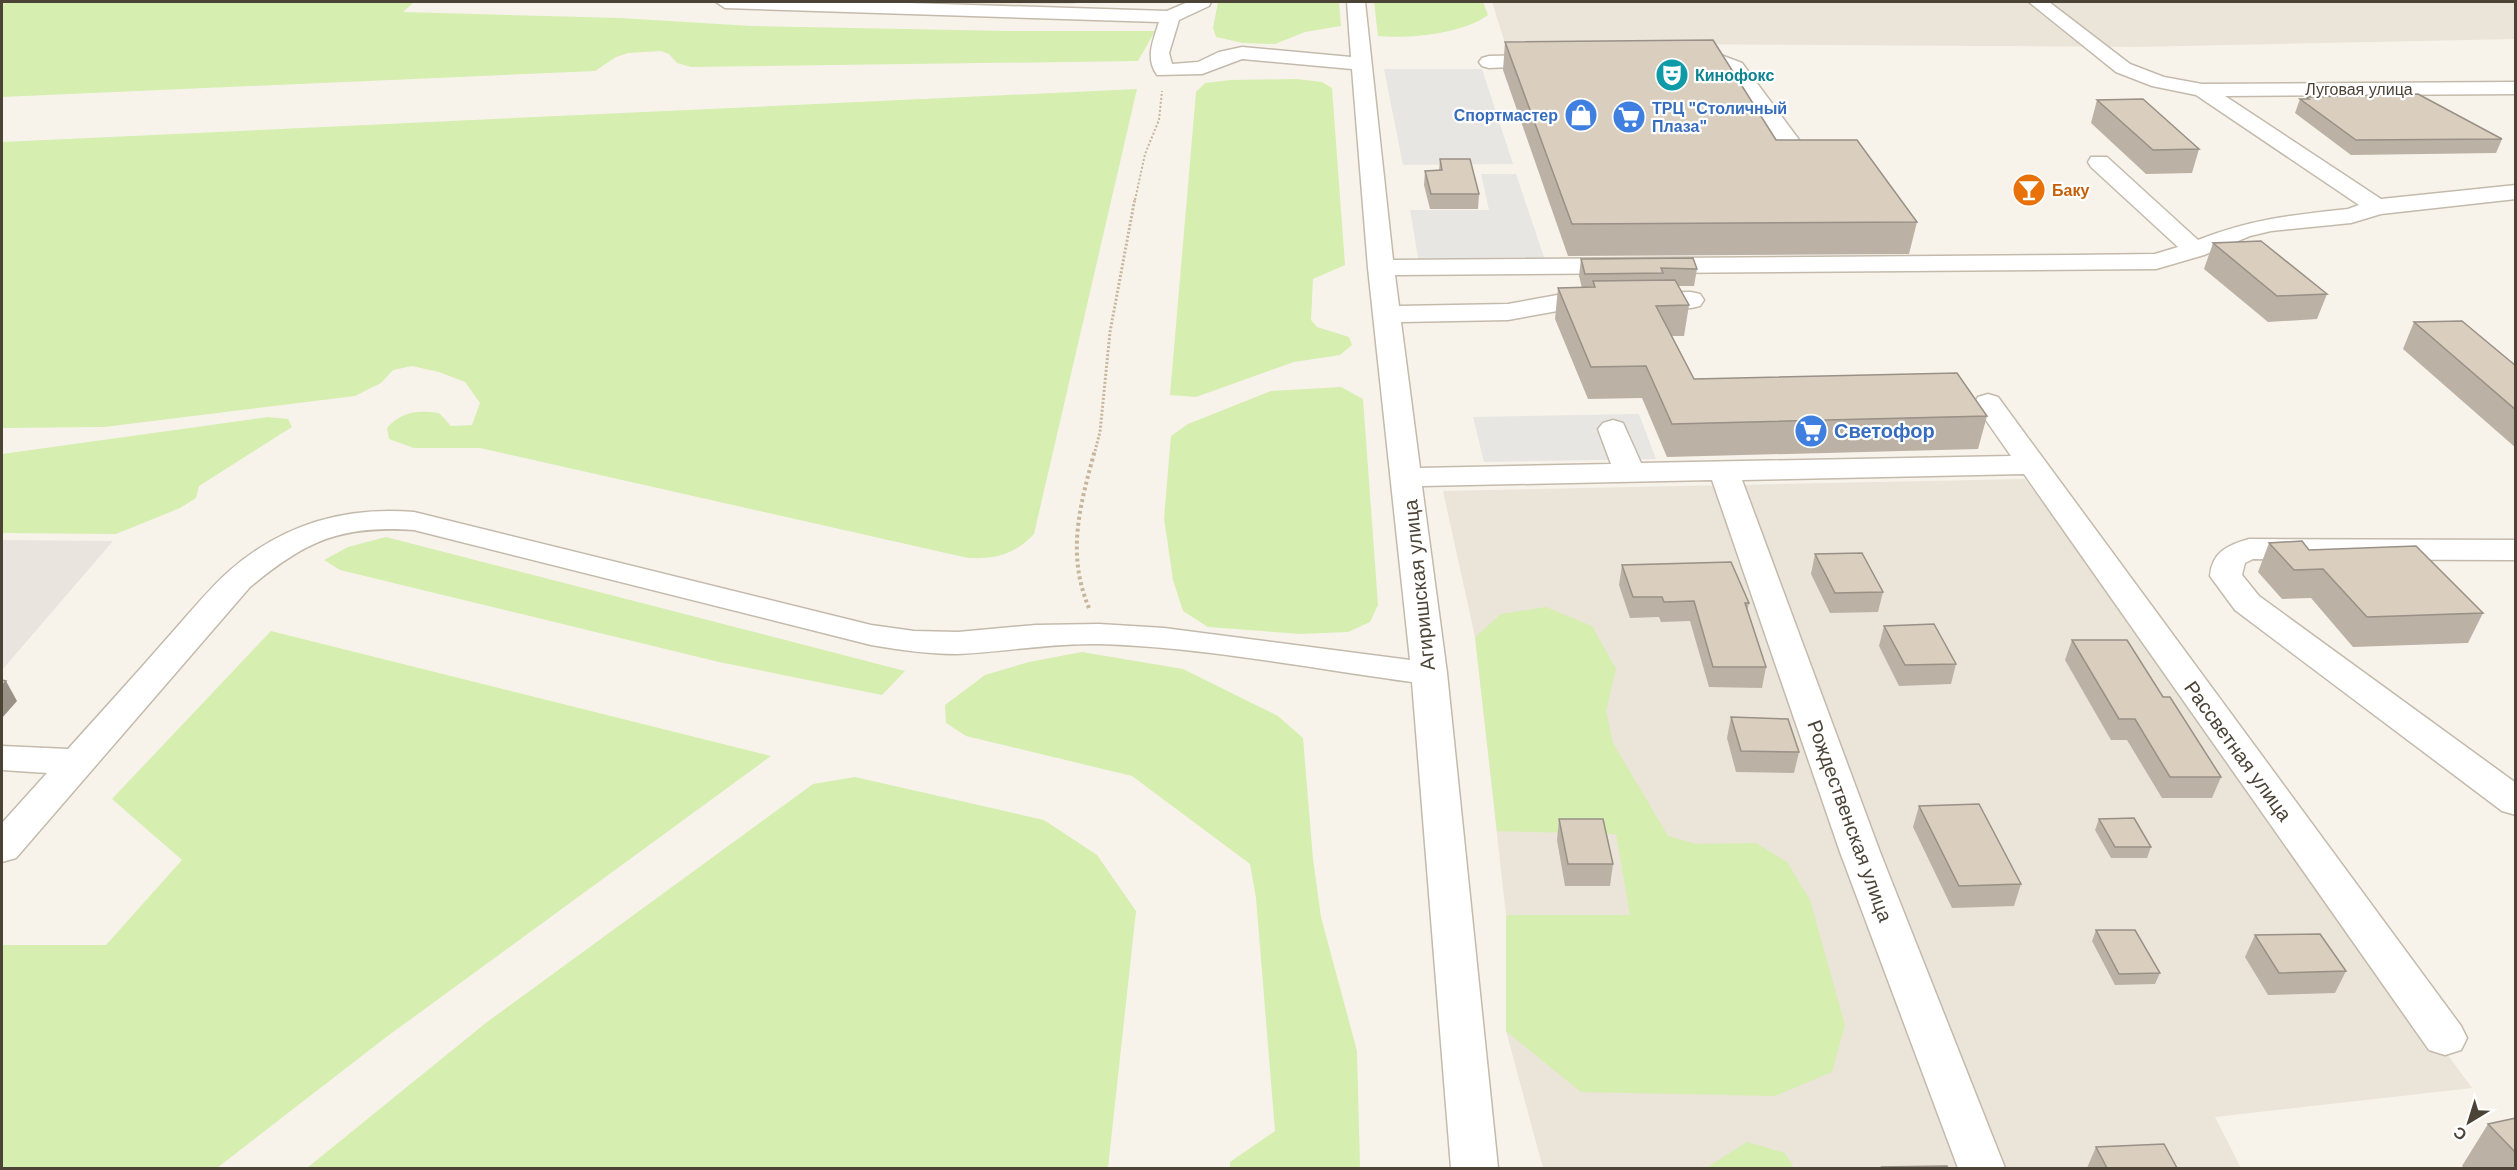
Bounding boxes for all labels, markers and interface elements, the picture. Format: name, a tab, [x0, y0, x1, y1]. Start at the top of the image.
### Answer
theatre icon: Кинофокс	[1654, 57, 1690, 93]
place label: Кинофокс	[1695, 67, 1774, 84]
street label: Луговая улица	[2305, 81, 2413, 98]
shop icon: Спортмастер	[1563, 97, 1599, 133]
supermarket icon: ТРЦ "Столичный Плаза"	[1611, 99, 1647, 135]
place label: ТРЦ "Столичный Плаза"	[1652, 100, 1787, 135]
place label: Спортмастер	[1454, 107, 1558, 124]
bar icon: Баку	[2011, 172, 2047, 208]
place label: Баку	[2052, 182, 2089, 199]
supermarket icon: Светофор	[1793, 413, 1829, 449]
place label: Светофор	[1834, 420, 1935, 442]
street label: Агиришская улица	[1399, 498, 1439, 672]
street label: Рассветная улица	[2180, 677, 2297, 826]
street label: Рождественская улица	[1803, 717, 1897, 926]
north arrow	[2439, 1092, 2499, 1152]
text: С	[2450, 1123, 2470, 1144]

